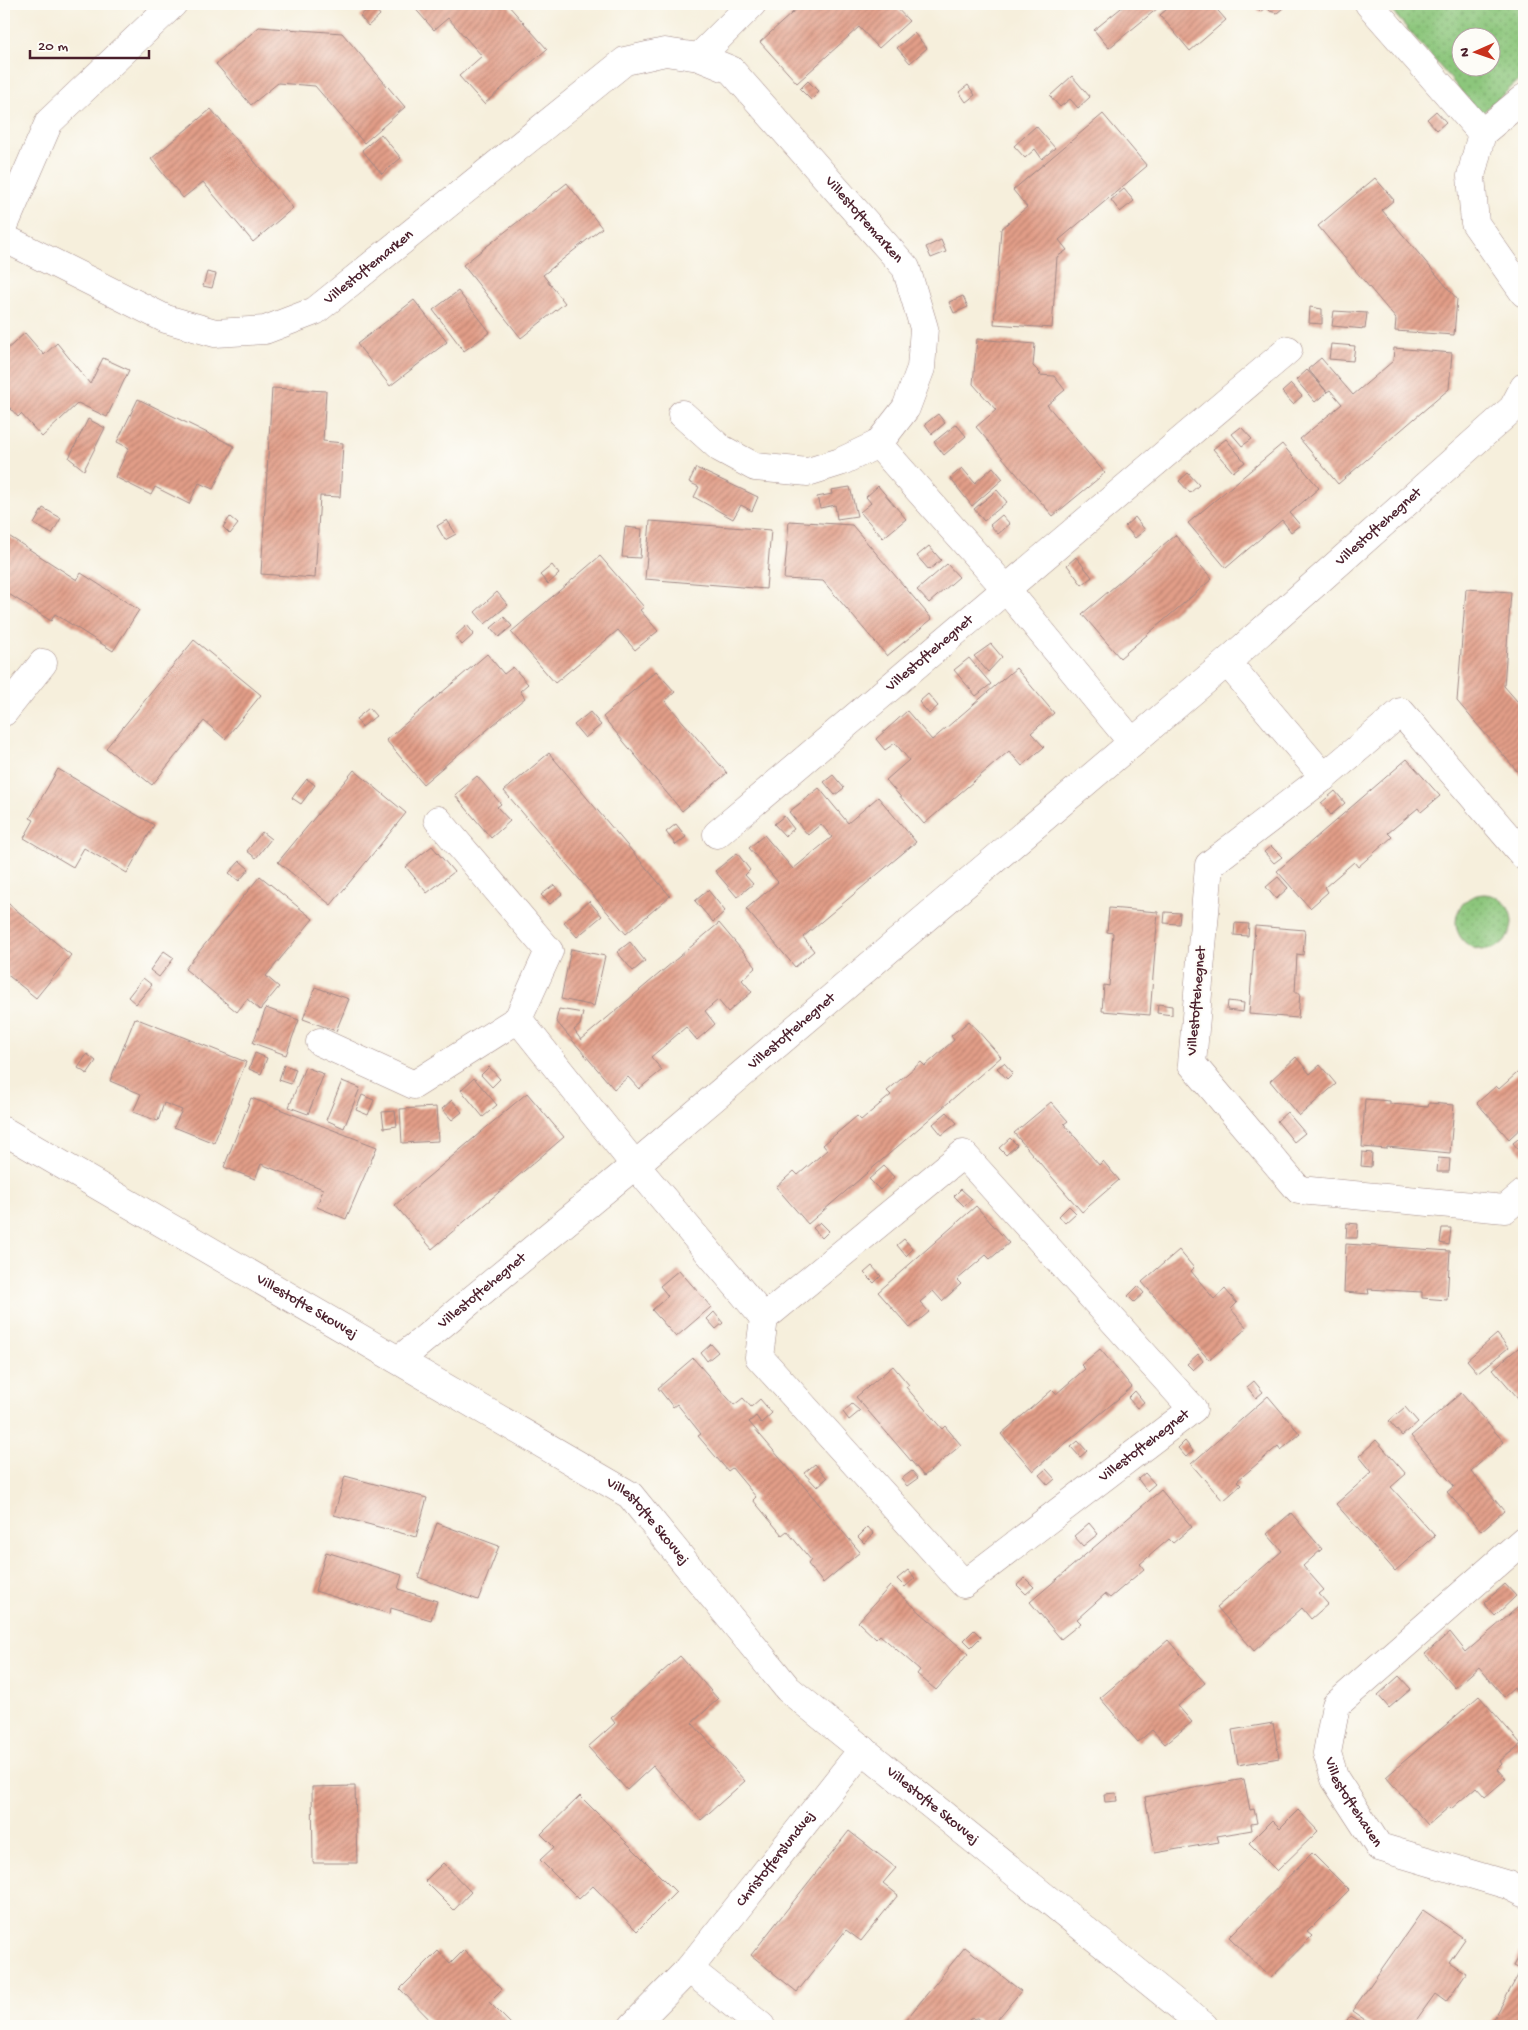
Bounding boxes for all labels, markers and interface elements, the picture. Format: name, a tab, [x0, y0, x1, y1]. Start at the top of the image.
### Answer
scale bar	[30, 28, 149, 60]
north arrow	[1450, 28, 1500, 78]
text: 20 m	[38, 38, 68, 56]
text: N	[1457, 48, 1474, 57]
street label: Villestoftemarken	[820, 172, 907, 267]
street label: Villestoftemarken	[320, 226, 417, 310]
street label: Villestoftehegnet	[1331, 483, 1427, 571]
street label: Villestoftehegnet	[882, 610, 979, 696]
street label: Villestoftehegnet	[1183, 944, 1211, 1057]
street label: Villestoftehegnet	[744, 988, 841, 1075]
street label: Villestoftehegnet	[434, 1248, 532, 1334]
street label: Villestofte Skovvej	[252, 1270, 360, 1343]
street label: Villestoftehegnet	[1095, 1405, 1195, 1487]
street label: Villestofte Skovvej	[602, 1474, 693, 1569]
street label: Villestoftehaven	[1320, 1754, 1386, 1851]
street label: Villestofte Skovvej	[881, 1762, 982, 1849]
street label: Christofferslundvej	[733, 1808, 819, 1911]

